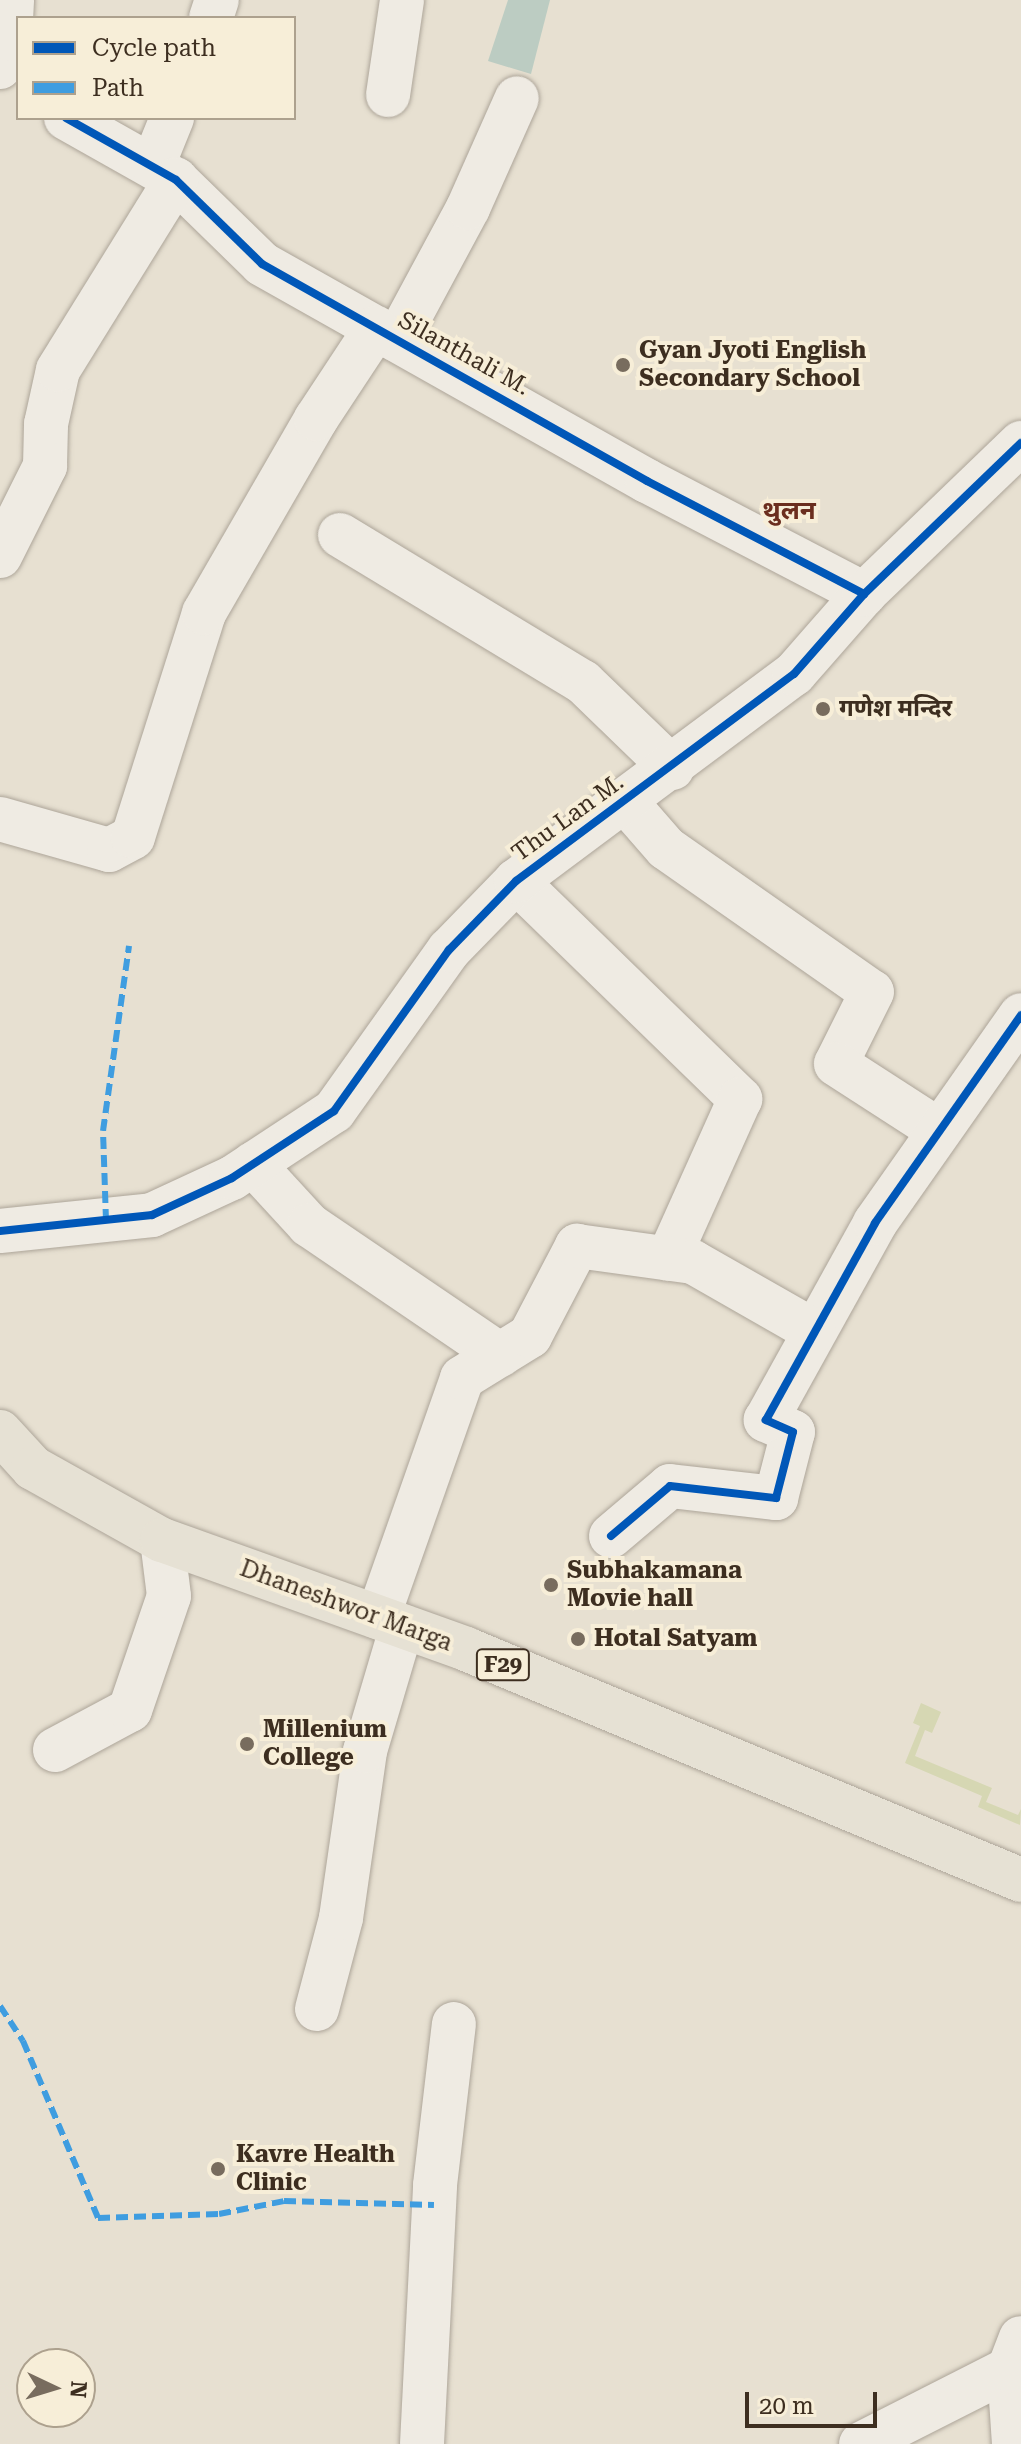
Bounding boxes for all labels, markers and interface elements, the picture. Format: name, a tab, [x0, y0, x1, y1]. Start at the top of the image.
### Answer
legend	[16, 16, 296, 120]
text: Cycle path	[92, 34, 216, 62]
text: Path	[92, 74, 144, 102]
street label: Silanthali M.	[393, 306, 535, 402]
place label: Gyan Jyoti English Secondary School	[639, 337, 866, 393]
marker: Gyan Jyoti English Secondary School	[614, 356, 632, 374]
district label: थुलन	[762, 495, 816, 527]
place label: गणेश मन्दिर	[839, 695, 952, 723]
marker: गणेश मन्दिर	[814, 700, 832, 718]
street label: Thu Lan M.	[507, 768, 629, 868]
street label: Dhaneshwor Marga	[236, 1554, 456, 1658]
place label: Subhakamana Movie hall	[567, 1557, 742, 1613]
marker: Subhakamana Movie hall	[542, 1576, 560, 1594]
place label: Hotal Satyam	[594, 1625, 757, 1653]
marker: Hotal Satyam	[569, 1630, 587, 1648]
road number: F29	[475, 1647, 531, 1683]
place label: Millenium College	[263, 1716, 387, 1772]
marker: Millenium College	[238, 1735, 256, 1753]
place label: Kavre Health Clinic	[236, 2141, 395, 2197]
marker: Kavre Health Clinic	[207, 2158, 229, 2180]
north arrow	[16, 2348, 96, 2428]
scale bar	[749, 2376, 881, 2426]
text: N	[65, 2380, 92, 2399]
text: 20 m	[759, 2392, 814, 2420]

